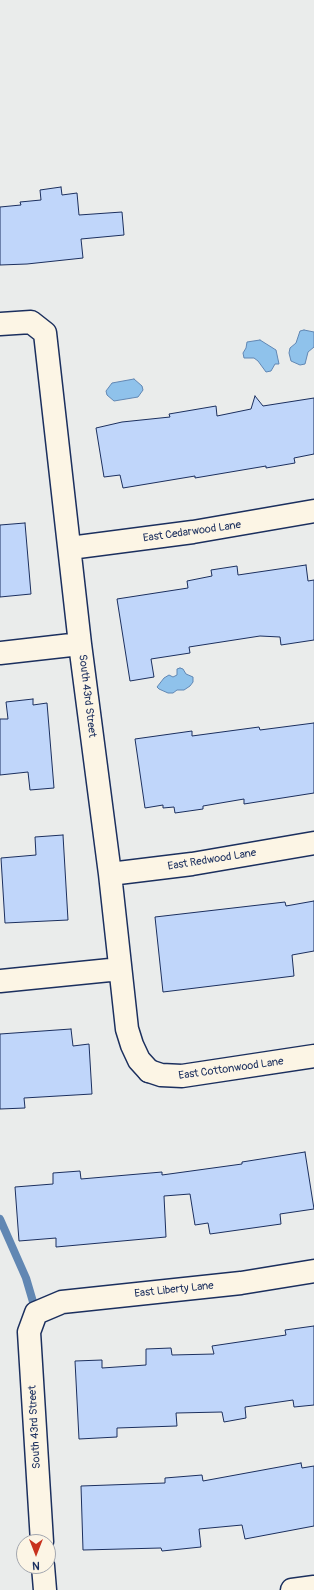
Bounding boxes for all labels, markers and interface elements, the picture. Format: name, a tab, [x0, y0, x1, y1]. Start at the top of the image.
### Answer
street label: East Cedarwood Lane	[142, 519, 242, 545]
street label: South 43rd Street	[75, 654, 99, 738]
street label: East Redwood Lane	[167, 846, 257, 874]
street label: East Cottonwood Lane	[178, 1055, 284, 1083]
street label: East Liberty Lane	[134, 1279, 214, 1301]
street label: South 43rd Street	[26, 1385, 44, 1469]
north arrow	[16, 1534, 56, 1574]
text: N	[32, 1559, 40, 1572]

